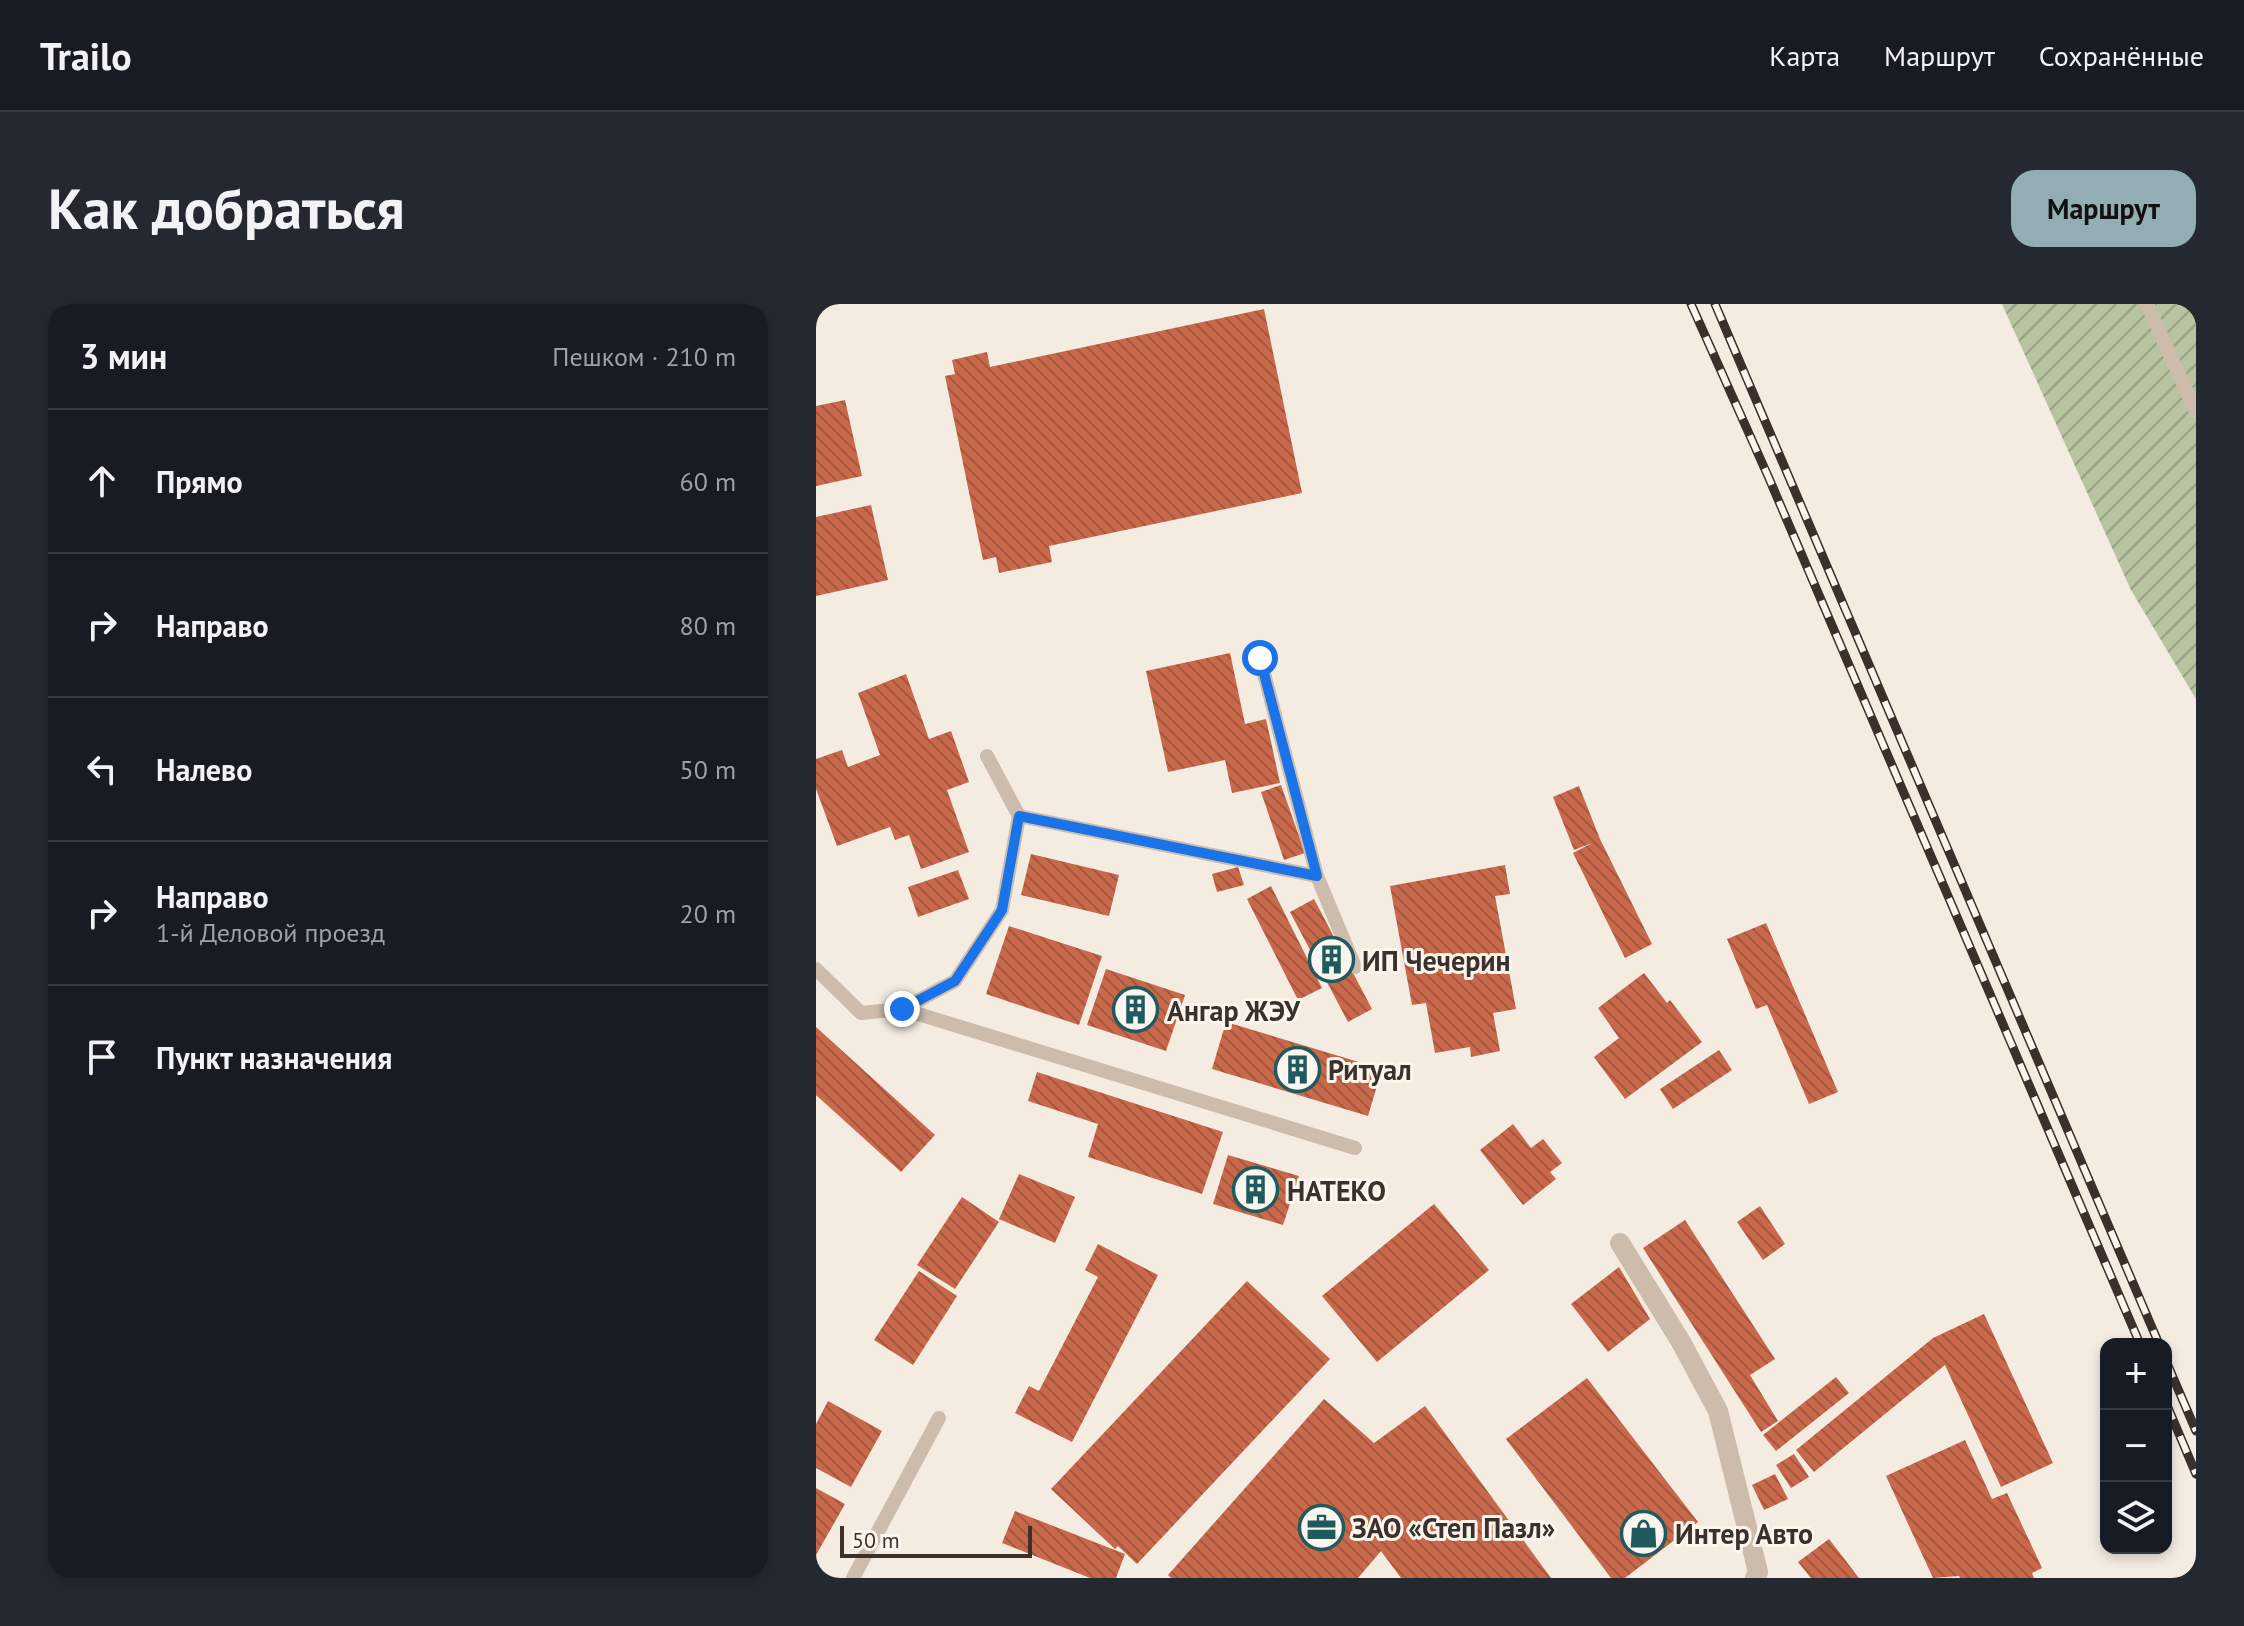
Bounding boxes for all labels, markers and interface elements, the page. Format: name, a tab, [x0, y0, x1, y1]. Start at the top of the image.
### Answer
text: Trailo	[40, 31, 132, 80]
text: Карта	[1769, 37, 1840, 74]
text: Маршрут	[1884, 37, 1995, 74]
text: Сохранённые	[2039, 37, 2204, 74]
button: Маршрут	[2011, 170, 2196, 247]
text: Как добраться	[48, 172, 405, 244]
text: 3 мин	[80, 334, 167, 378]
text: Пешком · 210 m	[552, 340, 736, 373]
icon: ahead	[80, 459, 124, 503]
text: Прямо	[156, 462, 243, 501]
text: 60 m	[680, 465, 736, 498]
icon: right	[80, 603, 124, 647]
text: Направо	[156, 606, 269, 645]
text: 80 m	[680, 609, 736, 642]
route start	[1242, 640, 1278, 676]
icon: left	[80, 747, 124, 791]
text: Налево	[156, 750, 252, 789]
text: 50 m	[680, 753, 736, 786]
text: Направо	[156, 877, 269, 916]
icon: right	[80, 891, 124, 935]
text: 20 m	[680, 897, 736, 930]
text: 1-й Деловой проезд	[156, 916, 385, 949]
building icon: ИП Чечерин	[1307, 936, 1355, 984]
place label: ИП Чечерин	[1362, 942, 1511, 979]
building icon: Ангар ЖЭУ	[1112, 986, 1160, 1034]
route end	[884, 991, 920, 1027]
place label: Ангар ЖЭУ	[1167, 992, 1301, 1029]
icon: arrive	[80, 1035, 124, 1079]
text: Пункт назначения	[156, 1038, 392, 1077]
building icon: Ритуал	[1273, 1045, 1321, 1093]
place label: Ритуал	[1328, 1051, 1412, 1088]
building icon: НАТЕКО	[1232, 1166, 1280, 1214]
place label: НАТЕКО	[1287, 1172, 1386, 1209]
map controls	[2100, 1338, 2172, 1554]
button: +	[2100, 1338, 2172, 1410]
button: −	[2100, 1410, 2172, 1482]
button: layers	[2100, 1482, 2172, 1554]
office icon: ЗАО «Степ Пазл»	[1297, 1503, 1345, 1551]
place label: ЗАО «Степ Пазл»	[1352, 1509, 1555, 1546]
shop icon: Интер Авто	[1620, 1509, 1668, 1557]
place label: Интер Авто	[1675, 1515, 1813, 1552]
scale bar	[840, 1522, 1032, 1558]
text: 50 m	[852, 1526, 900, 1554]

